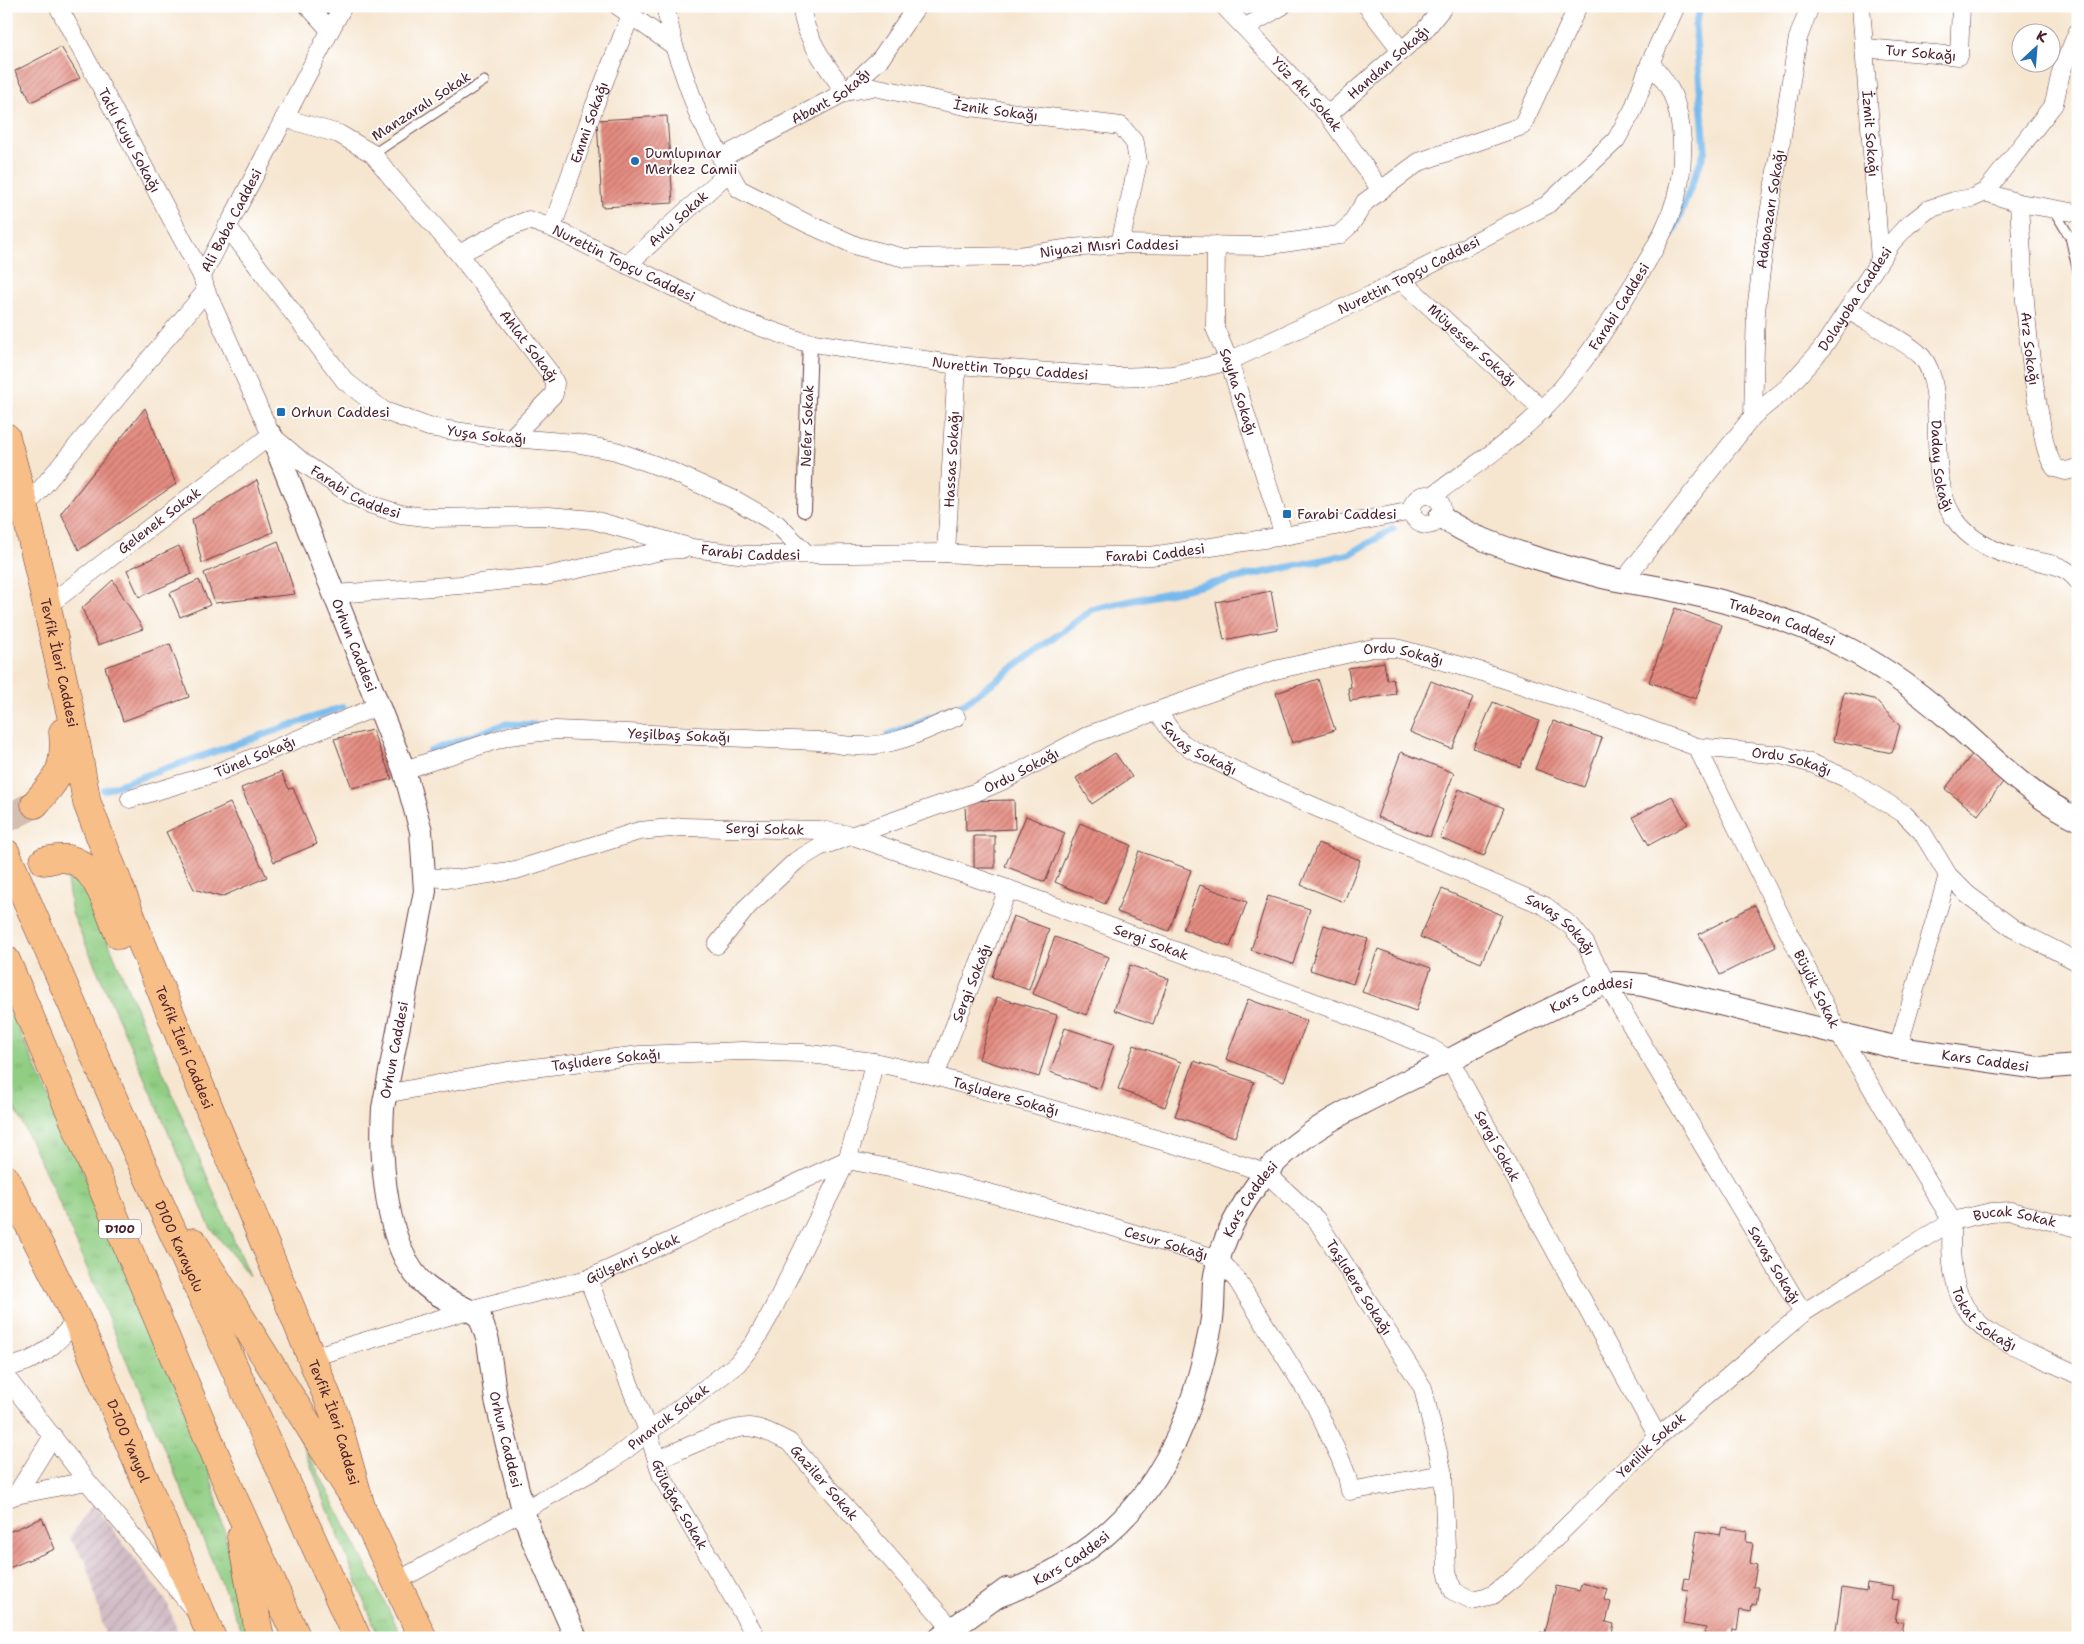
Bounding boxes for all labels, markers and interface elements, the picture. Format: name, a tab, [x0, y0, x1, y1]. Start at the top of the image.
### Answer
street label: Handan Sokağı	[1344, 22, 1433, 103]
north arrow	[2012, 22, 2062, 72]
text: K	[2033, 26, 2050, 47]
street label: Tur Sokağı	[1885, 41, 1957, 65]
street label: Yüz Akı Sokak	[1268, 53, 1346, 135]
street label: Abant Sokağı	[788, 64, 874, 128]
street label: Manzaralı Sokak	[368, 67, 474, 145]
street label: Emmi Sokağı	[566, 79, 612, 166]
street label: Tatlı Kuyu Sokağı	[94, 85, 165, 196]
street label: İzmit Sokağı	[1858, 90, 1883, 178]
street label: İznik Sokağı	[952, 95, 1039, 124]
place label: Dumlupınar Merkez Camii	[645, 144, 738, 178]
street label: Adapazarı Sokağı	[1752, 148, 1788, 270]
marker: Dumlupınar Merkez Camii	[629, 155, 641, 167]
street label: Ali Baba Caddesi	[197, 165, 266, 275]
street label: Avlu Sokak	[644, 187, 712, 250]
street label: Nurettin Topçu Caddesi	[550, 221, 698, 306]
street label: Nurettin Topçu Caddesi	[1335, 232, 1483, 318]
street label: Niyazi Mısri Caddesi	[1038, 235, 1179, 262]
street label: Dolayoba Caddesi	[1814, 243, 1895, 354]
street label: Farabi Caddesi	[1585, 260, 1653, 354]
street label: Müyesser Sokağı	[1424, 300, 1520, 390]
street label: Ahlat Sokağı	[496, 306, 562, 386]
street label: Arz Sokağı	[2017, 311, 2043, 387]
street label: Sayha Sokağı	[1216, 345, 1261, 438]
street label: Nurettin Topçu Caddesi	[931, 352, 1089, 384]
street label: Nefer Sokak	[797, 385, 817, 467]
place label: Orhun Caddesi̇	[291, 403, 390, 421]
marker: Orhun Caddesi̇	[275, 406, 287, 418]
street label: Hassas Sokağı	[940, 410, 963, 508]
street label: Daday Sokağı	[1928, 420, 1958, 515]
street label: Yuşa Sokağı	[446, 421, 527, 448]
street label: Farabi Caddesi	[307, 461, 403, 522]
street label: Gelenek Sokak	[114, 483, 204, 558]
place label: Farabi̇ Caddesi̇	[1297, 505, 1397, 523]
marker: Farabi̇ Caddesi̇	[1281, 508, 1293, 520]
street label: Farabi Caddesi	[1105, 539, 1206, 565]
street label: Farabi Caddesi	[700, 540, 800, 564]
street label: Trabzon Caddesi	[1726, 594, 1838, 650]
street label: Orhun Caddesi	[328, 596, 381, 694]
street label: Tevfik İleri Caddesi	[36, 597, 82, 729]
street label: Ordu Sokağı	[1361, 639, 1446, 670]
street label: Savaş Sokağı	[1157, 717, 1240, 779]
street label: Yeşilbaş Sokağı	[627, 724, 731, 746]
street label: Tünel Sokağı	[212, 732, 298, 782]
street label: Ordu Sokağı	[1751, 743, 1834, 780]
street label: Ordu Sokağı	[981, 744, 1062, 797]
street label: Sergi Sokak	[725, 819, 805, 839]
street label: Savaş Sokağı	[1523, 890, 1599, 958]
street label: Sergi Sokak	[1111, 920, 1191, 964]
street label: Sergi Sokağı	[948, 941, 995, 1025]
street label: Büyük Sokak	[1790, 947, 1844, 1031]
street label: Kars Caddesi	[1547, 974, 1634, 1017]
street label: Tevfik İleri Caddesi	[151, 983, 218, 1112]
street label: Orhun Caddesi	[376, 1000, 412, 1100]
street label: Taşlıdere Sokağı	[551, 1045, 661, 1075]
street label: Kars Caddesi	[1941, 1045, 2030, 1075]
street label: Taşlıdere Sokağı	[951, 1072, 1061, 1120]
street label: Sergi Sokak	[1471, 1107, 1524, 1185]
street label: Kars Caddesi	[1219, 1157, 1281, 1240]
street label: D100 Karayolu	[151, 1198, 208, 1295]
street label: Bucak Sokak	[1971, 1202, 2059, 1231]
road number: D100	[99, 1220, 141, 1238]
street label: Cesur Sokağı	[1122, 1222, 1210, 1264]
street label: Savaş Sokağı	[1744, 1223, 1805, 1307]
street label: Gülşehri Sokak	[583, 1229, 682, 1288]
street label: Taşlıdere Sokağı	[1322, 1236, 1396, 1338]
street label: Tokat Sokağı	[1948, 1284, 2020, 1355]
street label: Tevfik İleri Caddesi	[304, 1357, 364, 1487]
street label: Pınarcık Sokak	[624, 1380, 713, 1454]
street label: Orhun Caddesi	[486, 1390, 526, 1490]
street label: D-100 Yanyol	[103, 1397, 154, 1486]
street label: Yenilik Sokak	[1613, 1408, 1689, 1482]
street label: Gaziler Sokak	[786, 1441, 862, 1524]
street label: Gülağaç Sokak	[648, 1457, 712, 1553]
street label: Kars Caddesi	[1030, 1527, 1113, 1589]

